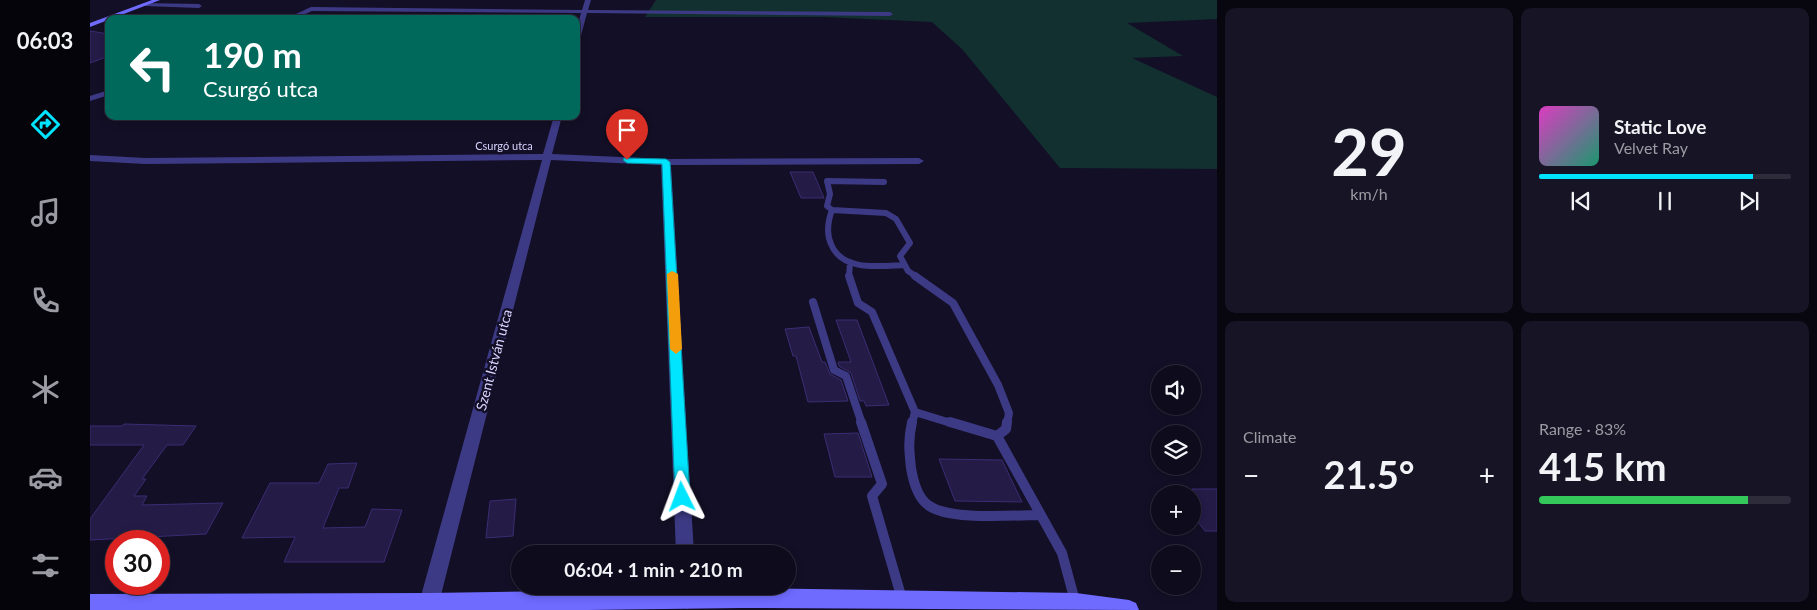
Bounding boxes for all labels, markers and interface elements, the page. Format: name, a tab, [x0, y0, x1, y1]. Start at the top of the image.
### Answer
text: 06:03	[17, 27, 73, 54]
text: 190 m	[203, 33, 302, 75]
icon: left	[120, 35, 185, 100]
text: Csurgó utca	[203, 75, 318, 102]
icon: directions	[28, 107, 63, 142]
pin	[606, 109, 648, 160]
text: 29	[1331, 112, 1407, 190]
text: Static Love	[1614, 115, 1706, 138]
icon: arrive	[613, 116, 641, 144]
text: Velvet Ray	[1614, 138, 1688, 157]
street label: Csurgó utca	[475, 139, 533, 152]
text: km/h	[1350, 184, 1388, 203]
icon: previous	[1567, 187, 1595, 215]
icon: pause	[1651, 187, 1679, 215]
icon: next	[1735, 187, 1763, 215]
icon: music	[28, 195, 63, 230]
icon: phone	[28, 283, 63, 318]
street label: Szent István utca	[472, 307, 515, 412]
map controls	[1151, 365, 1201, 595]
button: sound	[1151, 365, 1201, 415]
icon: climate	[28, 372, 63, 407]
text: Range · 83%	[1539, 419, 1626, 438]
button: layers	[1151, 425, 1201, 475]
text: Climate	[1243, 427, 1296, 446]
text: 415 km	[1539, 443, 1667, 489]
text: 21.5°	[1324, 451, 1414, 497]
text: −	[1243, 458, 1259, 492]
text: +	[1479, 458, 1495, 492]
icon: car	[28, 460, 63, 495]
position arrow	[655, 470, 707, 522]
button: +	[1151, 485, 1201, 535]
speed limit sign: 30	[105, 530, 170, 595]
button: −	[1151, 545, 1201, 595]
icon: filters	[28, 548, 63, 583]
text: 06:04 · 1 min · 210 m	[564, 558, 743, 581]

